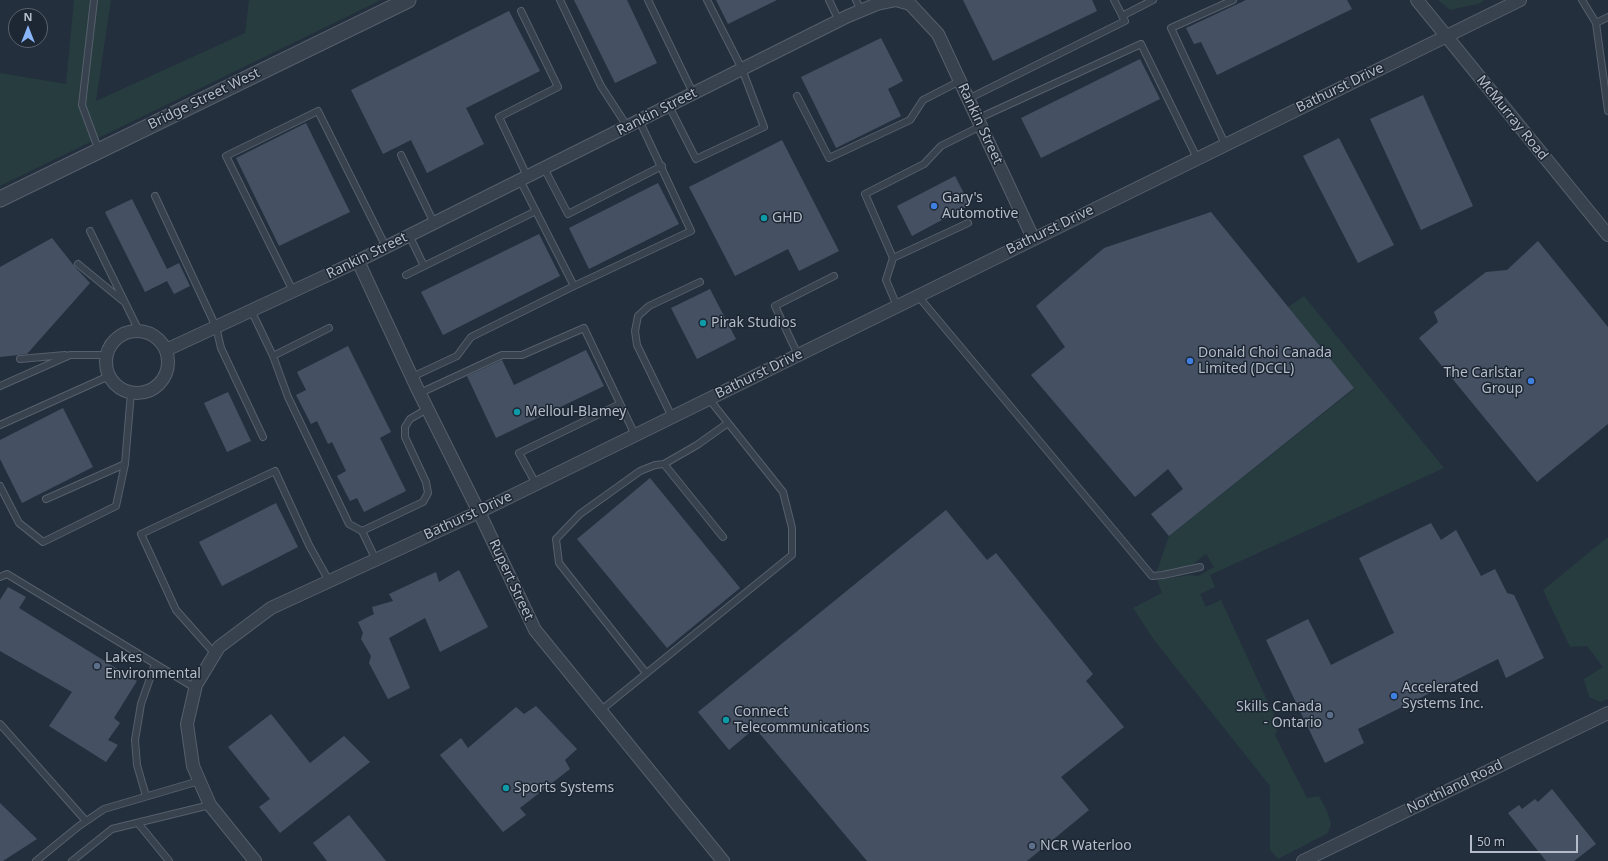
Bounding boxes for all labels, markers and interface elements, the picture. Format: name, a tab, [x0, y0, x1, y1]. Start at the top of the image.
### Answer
north arrow	[8, 8, 48, 48]
text: N	[24, 9, 32, 24]
street label: Bathurst Drive	[1294, 60, 1386, 116]
street label: Bridge Street West	[145, 65, 263, 133]
street label: McMurray Road	[1473, 72, 1551, 164]
street label: Rankin Street	[954, 81, 1006, 167]
street label: Rankin Street	[614, 85, 700, 139]
place label: Gary's Automotive	[942, 190, 1018, 222]
marker: Gary's Automotive	[929, 201, 939, 211]
street label: Bathurst Drive	[1004, 202, 1096, 258]
place label: GHD	[772, 210, 803, 226]
marker: GHD	[759, 213, 769, 223]
street label: Rankin Street	[324, 229, 410, 283]
place label: Pirak Studios	[711, 315, 796, 331]
marker: Pirak Studios	[698, 318, 708, 328]
place label: Donald Choi Canada Limited (DCCL)	[1198, 345, 1332, 378]
street label: Bathurst Drive	[713, 346, 805, 402]
marker: Donald Choi Canada Limited (DCCL)	[1185, 356, 1195, 366]
place label: The Carlstar Group	[1444, 365, 1523, 398]
marker: The Carlstar Group	[1526, 376, 1536, 386]
place label: Melloul-Blamey	[525, 404, 626, 420]
marker: Melloul-Blamey	[512, 407, 522, 417]
street label: Bathurst Drive	[421, 488, 515, 544]
street label: Rupert Street	[485, 537, 537, 623]
place label: Lakes Environmental	[105, 650, 201, 682]
marker: Lakes Environmental	[92, 661, 102, 671]
place label: Accelerated Systems Inc.	[1402, 680, 1484, 712]
marker: Accelerated Systems Inc.	[1389, 691, 1399, 701]
place label: Skills Canada - Ontario	[1236, 699, 1322, 732]
place label: Connect Telecommunications	[734, 704, 870, 736]
marker: Skills Canada - Ontario	[1325, 710, 1335, 720]
marker: Connect Telecommunications	[721, 715, 731, 725]
street label: Northland Road	[1404, 757, 1506, 817]
place label: Sports Systems	[514, 780, 614, 796]
marker: Sports Systems	[501, 783, 511, 793]
scale bar	[1472, 827, 1580, 853]
text: 50 m	[1477, 833, 1505, 850]
place label: NCR Waterloo	[1040, 838, 1132, 854]
marker: NCR Waterloo	[1027, 841, 1037, 851]

